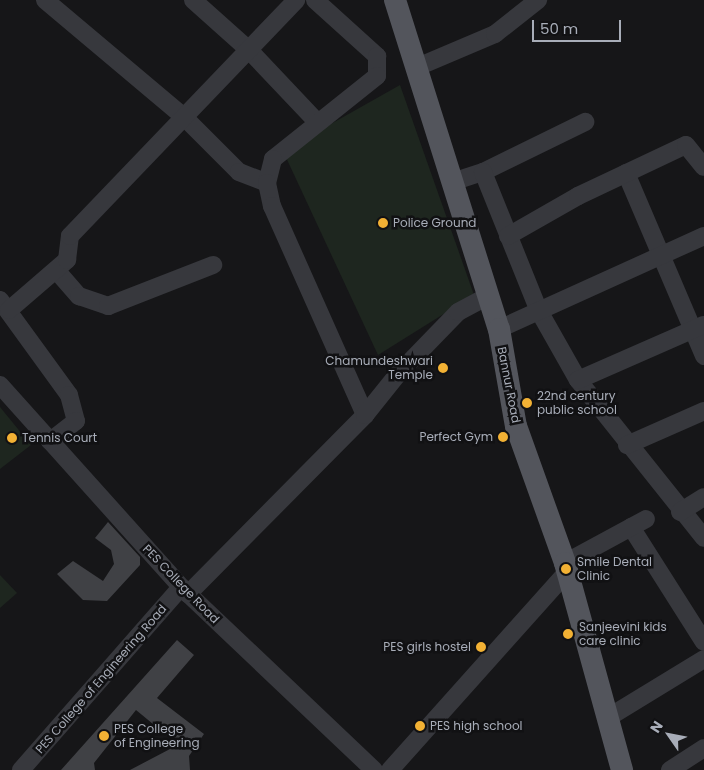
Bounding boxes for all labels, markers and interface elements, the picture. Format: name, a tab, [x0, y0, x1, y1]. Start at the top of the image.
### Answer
scale bar	[534, 10, 623, 42]
text: 50 m	[540, 18, 578, 39]
place label: Police Ground	[393, 216, 476, 230]
marker: Police Ground	[377, 217, 389, 229]
street label: Bannur Road	[495, 346, 523, 424]
place label: Chamundeshwari Temple	[325, 354, 433, 382]
marker: Chamundeshwari Temple	[437, 362, 449, 374]
place label: 22nd century public school	[537, 389, 617, 417]
marker: 22nd century public school	[521, 397, 533, 409]
place label: Perfect Gym	[419, 430, 493, 444]
place label: Tennis Court	[22, 431, 97, 445]
marker: Perfect Gym	[497, 431, 509, 443]
marker: Tennis Court	[6, 432, 18, 444]
street label: PES College Road	[140, 542, 222, 626]
place label: Smile Dental Clinic	[577, 555, 652, 583]
marker: Smile Dental Clinic	[559, 562, 573, 576]
street label: PES College of Engineering Road	[32, 602, 170, 756]
place label: Sanjeevini kids care clinic	[579, 620, 667, 648]
marker: Sanjeevini kids care clinic	[561, 627, 575, 641]
place label: PES girls hostel	[383, 640, 471, 654]
marker: PES girls hostel	[475, 641, 487, 653]
north arrow	[644, 710, 694, 760]
text: N	[645, 717, 668, 737]
place label: PES high school	[430, 719, 523, 733]
marker: PES high school	[414, 720, 426, 732]
place label: PES College of Engineering	[114, 722, 200, 750]
marker: PES College of Engineering	[98, 730, 110, 742]

